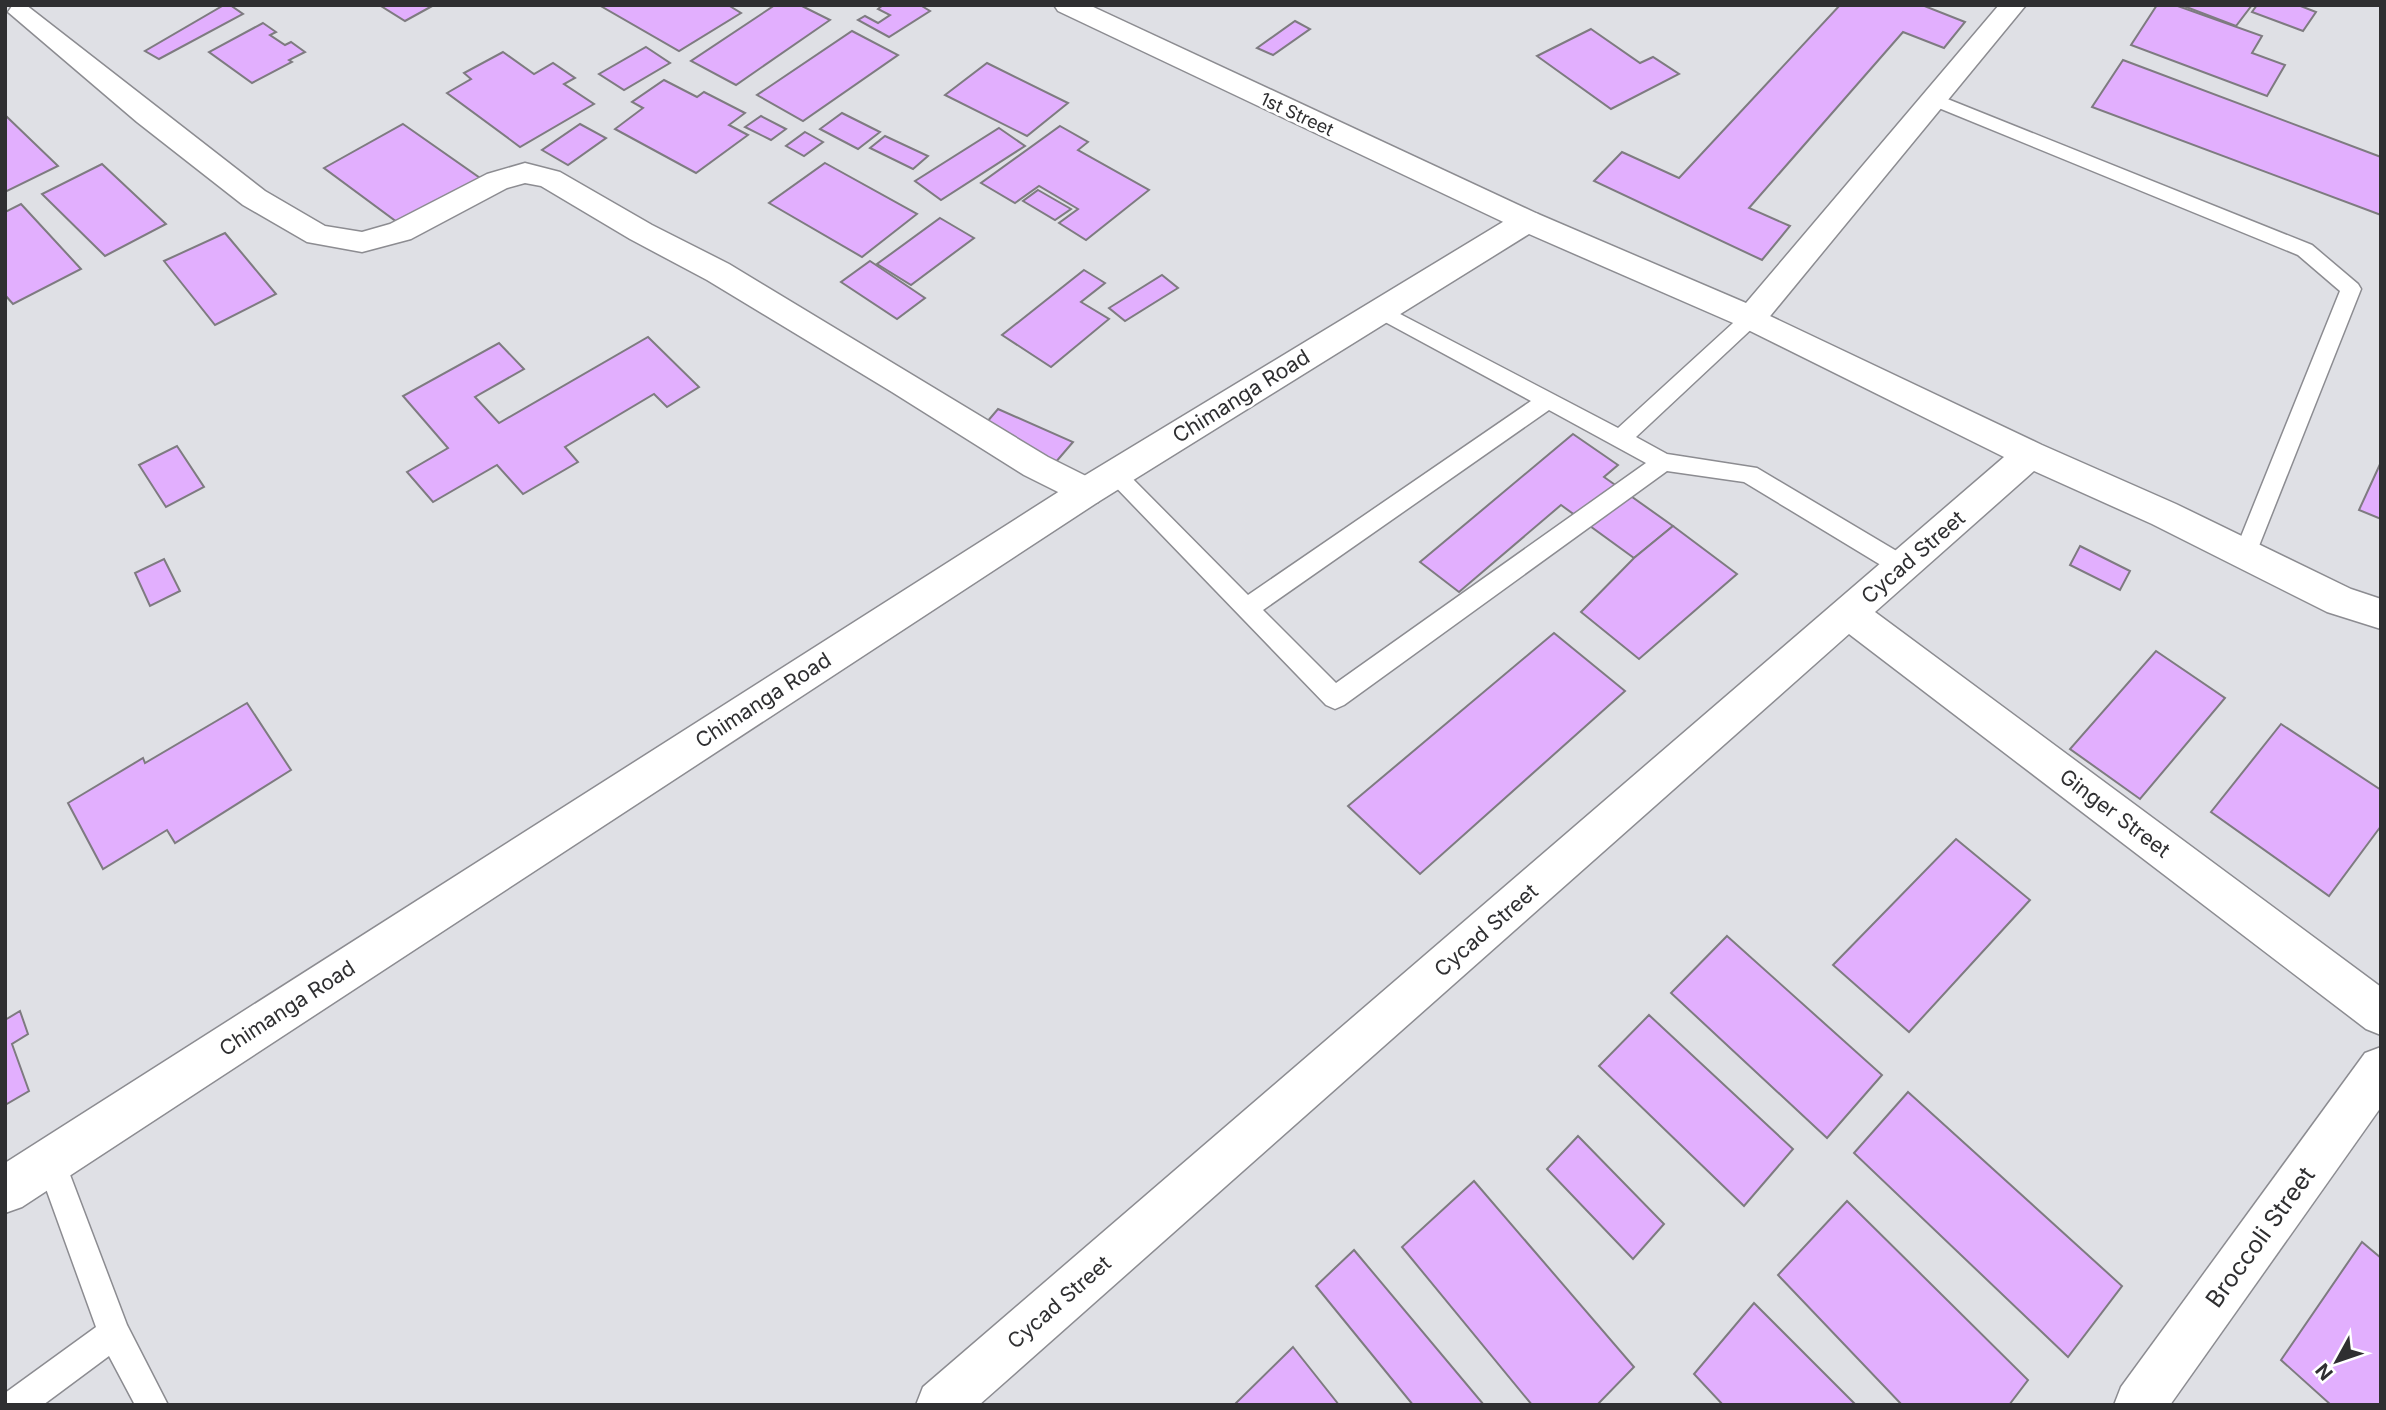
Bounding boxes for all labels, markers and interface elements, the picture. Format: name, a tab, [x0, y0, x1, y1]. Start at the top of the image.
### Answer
street label: 1st Street	[1257, 88, 1337, 140]
street label: Chimanga Road	[1168, 344, 1314, 448]
street label: Cycad Street	[1856, 505, 1970, 609]
street label: Chimanga Road	[690, 647, 836, 753]
street label: Ginger Street	[2055, 763, 2175, 863]
street label: Cycad Street	[1429, 878, 1543, 982]
street label: Chimanga Road	[214, 955, 360, 1061]
street label: Broccoli Street	[2199, 1161, 2321, 1313]
street label: Cycad Street	[1002, 1250, 1116, 1354]
north arrow	[2302, 1326, 2372, 1396]
text: N	[2311, 1359, 2338, 1385]

